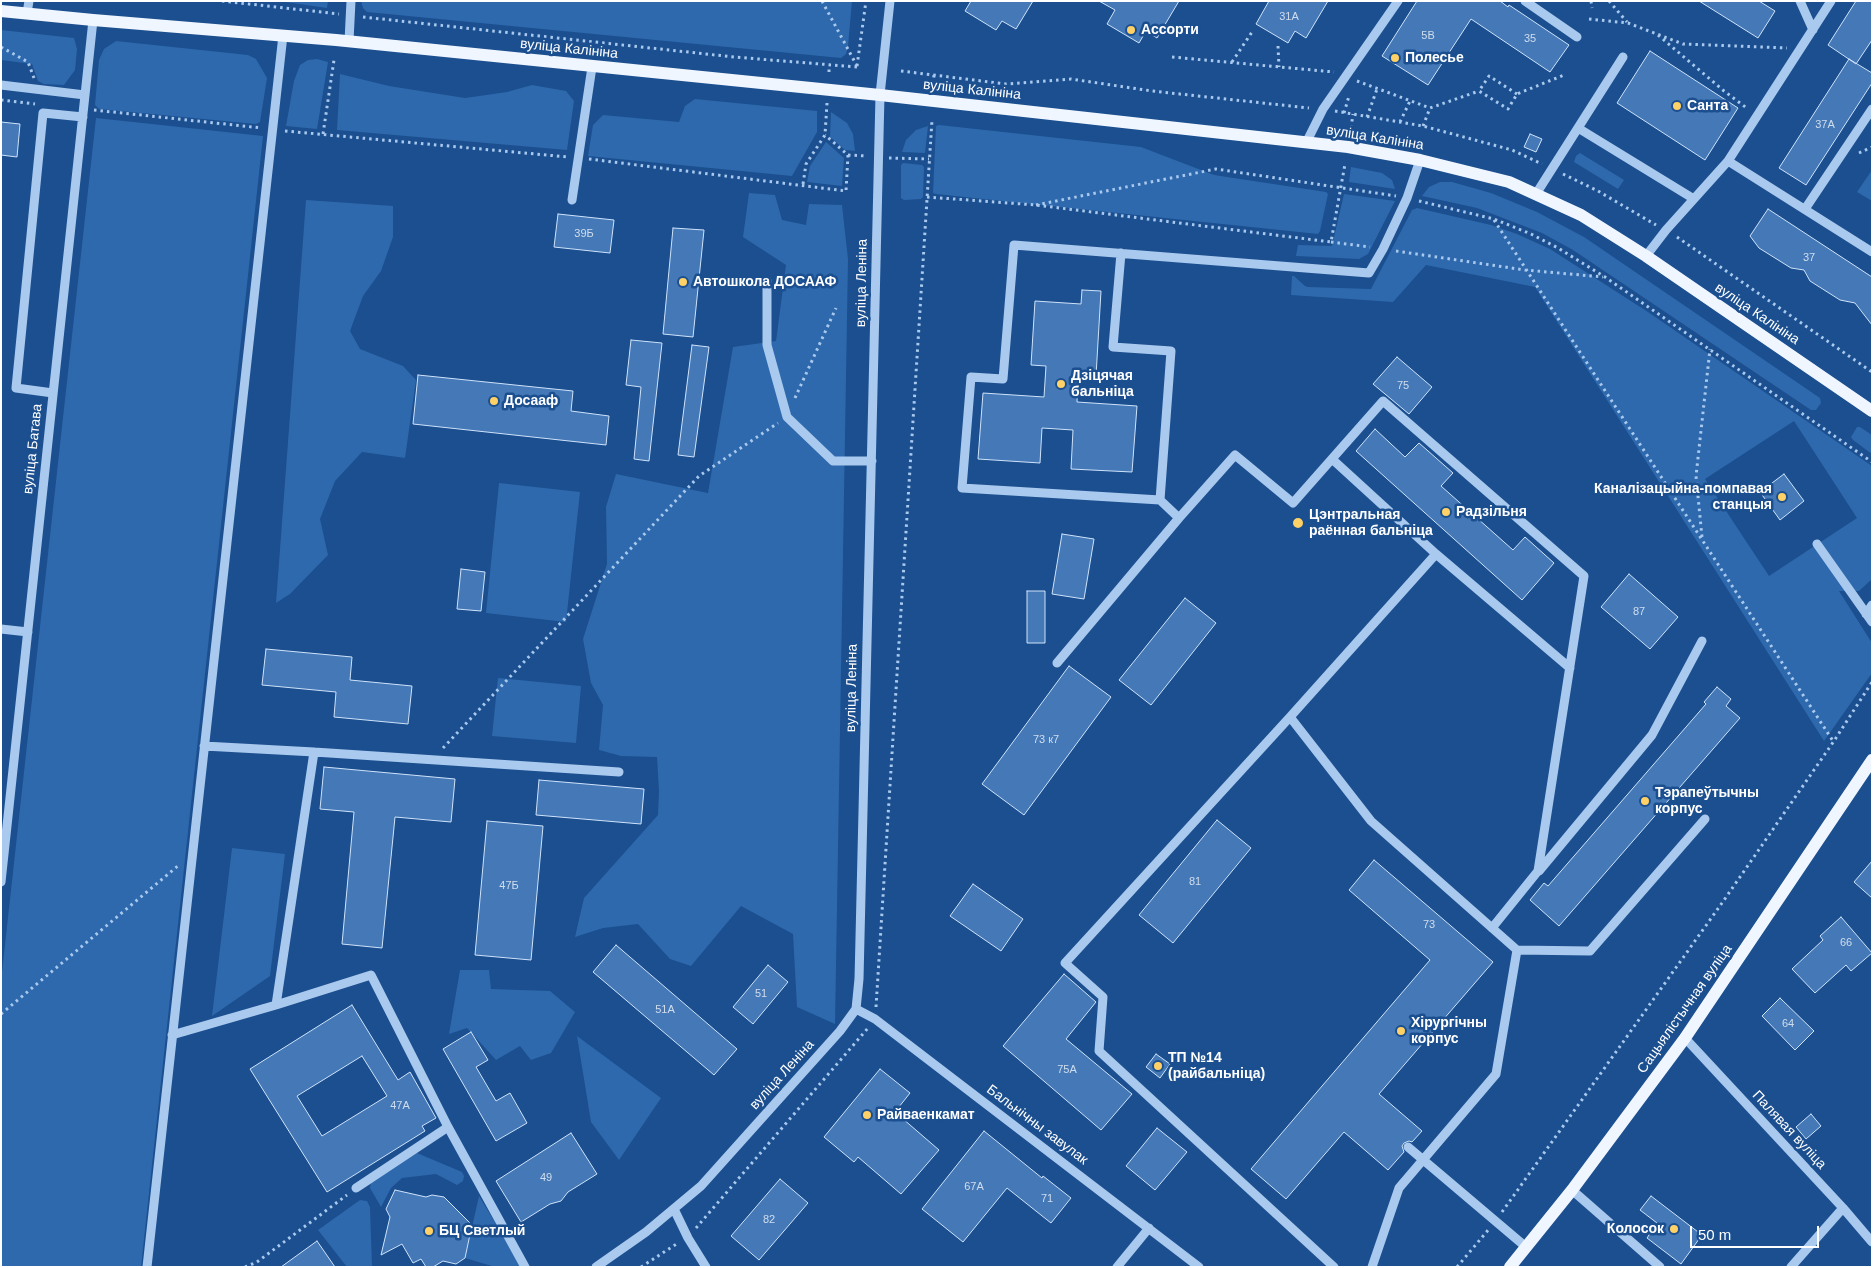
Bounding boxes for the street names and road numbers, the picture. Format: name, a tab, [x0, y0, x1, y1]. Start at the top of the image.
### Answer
street label: вуліца Калініна	[519, 36, 619, 62]
street label: вуліца Калініна	[922, 77, 1022, 103]
street label: вуліца Калініна	[1325, 122, 1425, 154]
street label: вуліца Леніна	[853, 239, 871, 327]
street label: вуліца Калініна	[1712, 280, 1802, 348]
street label: вуліца Батава	[20, 403, 46, 495]
street label: вуліца Леніна	[843, 644, 861, 732]
street label: Сацыялістычная вуліца	[1634, 941, 1736, 1077]
street label: вуліца Леніна	[746, 1037, 818, 1113]
street label: Бальнічны завулак	[983, 1081, 1091, 1169]
street label: Палявая вуліца	[1748, 1087, 1830, 1173]

